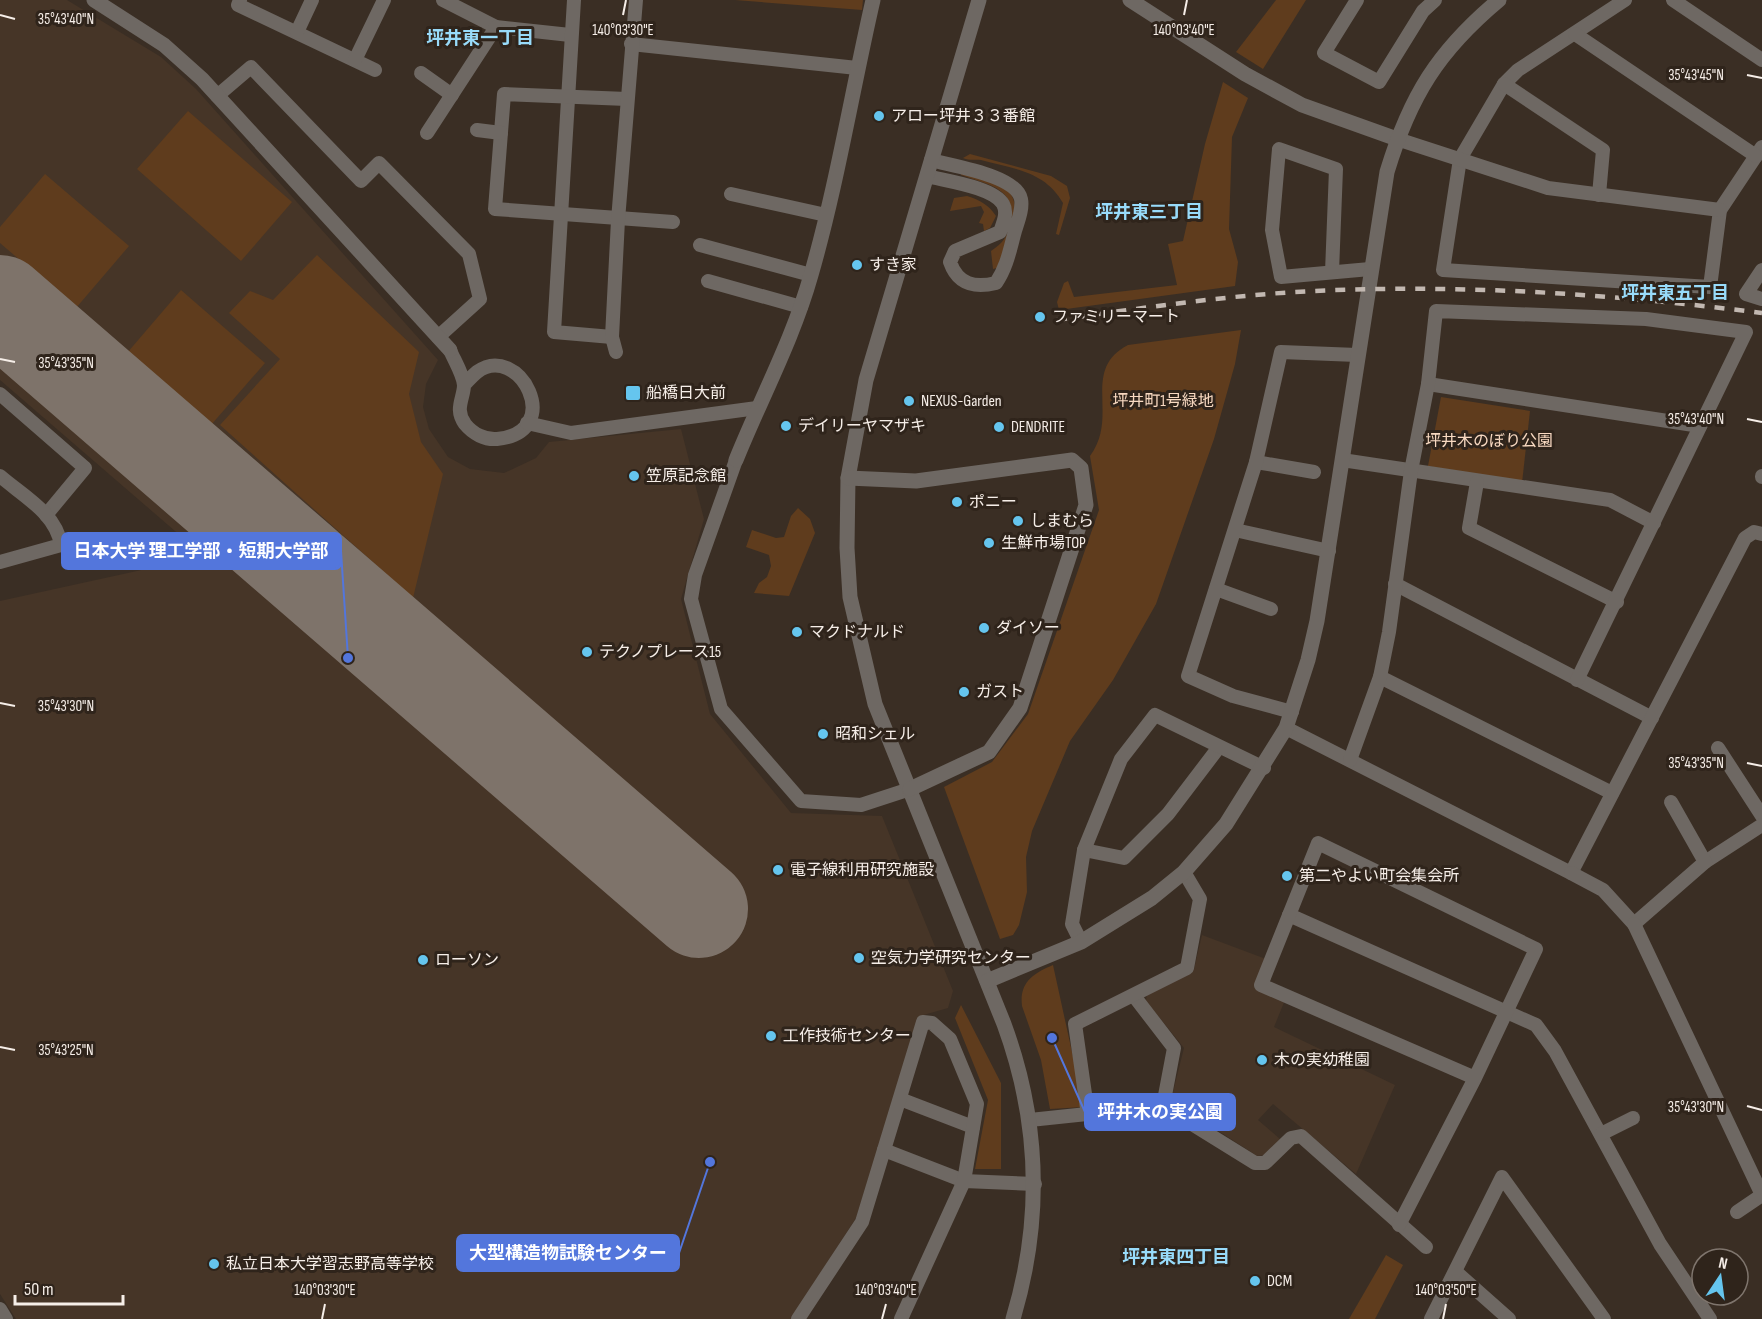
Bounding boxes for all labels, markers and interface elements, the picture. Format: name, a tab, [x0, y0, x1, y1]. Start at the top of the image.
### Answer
text: 35°43'40"N	[38, 10, 94, 29]
text: 140°03'30"E	[592, 21, 654, 40]
text: 140°03'40"E	[1153, 21, 1215, 40]
district label: 坪井東一丁目	[426, 28, 534, 49]
text: 35°43'45"N	[1668, 66, 1724, 85]
place label: アロー坪井３３番館	[891, 107, 1035, 126]
marker: アロー坪井３３番館	[872, 109, 886, 123]
district label: 坪井東三丁目	[1095, 202, 1203, 223]
place label: すき家	[869, 256, 917, 275]
marker: すき家	[850, 258, 864, 272]
district label: 坪井東五丁目	[1621, 283, 1729, 304]
place label: ファミリーマート	[1052, 308, 1180, 327]
marker: ファミリーマート	[1033, 310, 1047, 324]
text: 35°43'35"N	[38, 354, 94, 373]
marker: 船橋日大前	[624, 384, 642, 402]
place label: 船橋日大前	[646, 384, 726, 403]
place label: NEXUS-Garden	[921, 392, 1002, 411]
park label: 坪井町1号緑地	[1112, 392, 1214, 411]
marker: NEXUS-Garden	[902, 394, 916, 408]
text: 35°43'40"N	[1668, 410, 1724, 429]
place label: デイリーヤマザキ	[798, 417, 926, 436]
place label: DENDRITE	[1011, 418, 1065, 437]
marker: デイリーヤマザキ	[779, 419, 793, 433]
marker: DENDRITE	[992, 420, 1006, 434]
park label: 坪井木のぼり公園	[1425, 432, 1553, 451]
place label: 笠原記念館	[646, 467, 726, 486]
marker: 笠原記念館	[627, 469, 641, 483]
place label: ポニー	[969, 493, 1017, 512]
marker: ポニー	[950, 495, 964, 509]
place label: しまむら	[1030, 512, 1094, 531]
marker: しまむら	[1011, 514, 1025, 528]
callout: 日本大学 理工学部・短期大学部	[62, 533, 341, 569]
place label: 生鮮市場TOP	[1001, 534, 1086, 553]
marker: 生鮮市場TOP	[982, 536, 996, 550]
text: 日本大学 理工学部・短期大学部	[74, 541, 328, 562]
place label: ダイソー	[996, 619, 1060, 638]
marker: ダイソー	[977, 621, 991, 635]
place label: マクドナルド	[809, 623, 905, 642]
marker: マクドナルド	[790, 625, 804, 639]
place label: テクノプレース15	[599, 643, 721, 662]
marker: テクノプレース15	[580, 645, 594, 659]
place label: ガスト	[976, 683, 1024, 702]
marker: ガスト	[957, 685, 971, 699]
text: 35°43'30"N	[38, 697, 94, 716]
place label: 昭和シェル	[835, 725, 915, 744]
marker: 昭和シェル	[816, 727, 830, 741]
text: 35°43'35"N	[1668, 754, 1724, 773]
place label: 電子線利用研究施設	[790, 861, 934, 880]
marker: 電子線利用研究施設	[771, 863, 785, 877]
place label: 第二やよい町会集会所	[1299, 867, 1459, 886]
marker: 第二やよい町会集会所	[1280, 869, 1294, 883]
place label: 空気力学研究センター	[871, 949, 1031, 968]
place label: ローソン	[435, 951, 499, 970]
marker: 空気力学研究センター	[852, 951, 866, 965]
marker: ローソン	[416, 953, 430, 967]
place label: 工作技術センター	[783, 1027, 911, 1046]
marker: 工作技術センター	[764, 1029, 778, 1043]
text: 35°43'25"N	[38, 1041, 94, 1060]
place label: 木の実幼稚園	[1274, 1051, 1370, 1070]
marker: 木の実幼稚園	[1255, 1053, 1269, 1067]
callout: 坪井木の実公園	[1085, 1094, 1235, 1130]
text: 35°43'30"N	[1668, 1098, 1724, 1117]
text: 坪井木の実公園	[1097, 1102, 1223, 1123]
callout: 大型構造物試験センター	[457, 1235, 679, 1271]
text: 大型構造物試験センター	[469, 1243, 667, 1264]
district label: 坪井東四丁目	[1122, 1247, 1230, 1268]
north arrow	[1690, 1247, 1750, 1307]
text: N	[1717, 1254, 1729, 1274]
place label: 私立日本大学習志野高等学校	[226, 1255, 434, 1274]
marker: 私立日本大学習志野高等学校	[207, 1257, 221, 1271]
scale bar	[15, 1268, 123, 1306]
place label: DCM	[1267, 1272, 1292, 1291]
marker: DCM	[1248, 1274, 1262, 1288]
text: 50 m	[24, 1279, 54, 1300]
text: 140°03'30"E	[294, 1281, 356, 1300]
text: 140°03'40"E	[855, 1281, 917, 1300]
text: 140°03'50"E	[1415, 1281, 1477, 1300]

